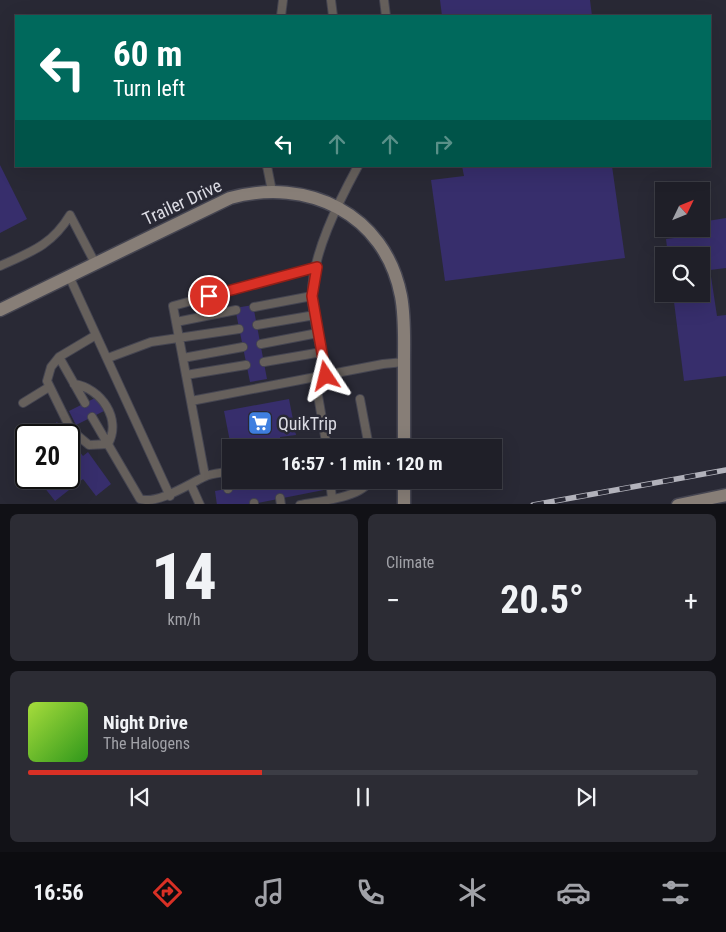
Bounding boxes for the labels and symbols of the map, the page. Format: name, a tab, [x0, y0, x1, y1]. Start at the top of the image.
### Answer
street label: Trailer Drive	[139, 175, 225, 229]
north arrow	[655, 182, 710, 238]
pin	[188, 275, 230, 317]
position arrow	[299, 349, 351, 401]
supermarket icon: QuikTrip	[247, 410, 273, 436]
place label: QuikTrip	[278, 413, 337, 434]
speed limit sign: 20	[15, 424, 80, 489]

